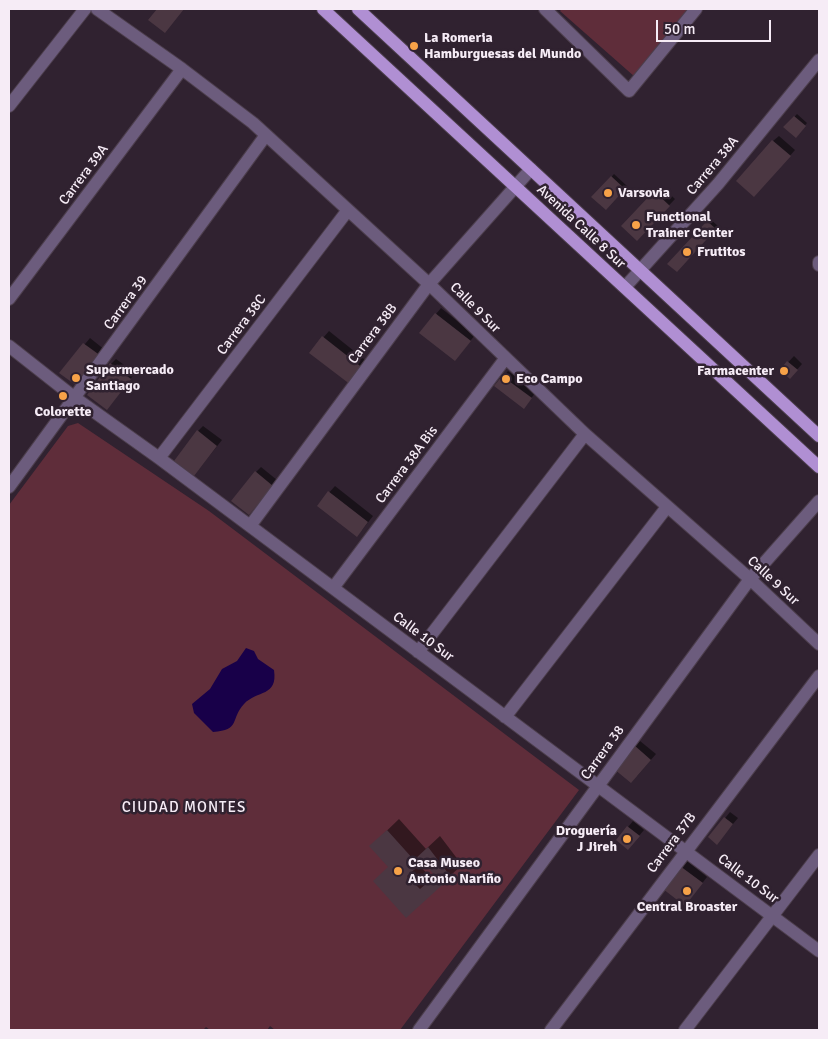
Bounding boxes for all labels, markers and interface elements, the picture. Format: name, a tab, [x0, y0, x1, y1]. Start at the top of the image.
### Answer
scale bar	[658, 10, 773, 42]
text: 50 m	[664, 20, 695, 38]
place label: La Romeria Hamburguesas del Mundo	[424, 30, 581, 62]
marker: La Romeria Hamburguesas del Mundo	[408, 40, 420, 52]
street label: Carrera 38A	[684, 133, 742, 199]
street label: Carrera 39A	[56, 141, 112, 209]
street label: Avenida Calle 8 Sur	[533, 182, 629, 272]
place label: Varsovia	[618, 185, 670, 201]
marker: Varsovia	[602, 187, 614, 199]
place label: Functional Trainer Center	[646, 209, 733, 242]
marker: Functional Trainer Center	[630, 219, 642, 231]
place label: Frutitos	[697, 244, 745, 260]
marker: Frutitos	[681, 246, 693, 258]
street label: Carrera 39	[101, 273, 151, 333]
street label: Calle 9 Sur	[446, 279, 504, 337]
street label: Carrera 38C	[214, 291, 270, 359]
street label: Carrera 38B	[345, 300, 401, 368]
place label: Supermercado Santiago	[86, 362, 174, 394]
place label: Farmacenter	[697, 363, 774, 379]
marker: Farmacenter	[778, 365, 790, 377]
place label: Eco Campo	[516, 371, 583, 387]
marker: Supermercado Santiago	[70, 372, 82, 384]
marker: Eco Campo	[500, 373, 512, 385]
marker: Colorette	[57, 390, 69, 402]
place label: Colorette	[35, 404, 91, 420]
street label: Carrera 38A Bis	[372, 423, 442, 507]
street label: Calle 9 Sur	[744, 553, 802, 609]
street label: Calle 10 Sur	[389, 609, 457, 665]
street label: Carrera 38	[578, 723, 628, 783]
district label: CIUDAD MONTES	[120, 799, 248, 817]
street label: Carrera 37B	[644, 809, 700, 877]
place label: Droguería J Jireh	[556, 823, 617, 856]
marker: Droguería J Jireh	[621, 833, 633, 845]
street label: Calle 10 Sur	[714, 851, 782, 907]
place label: Casa Museo Antonio Nariño	[408, 855, 501, 888]
marker: Casa Museo Antonio Nariño	[392, 865, 404, 877]
marker: Central Broaster	[681, 885, 693, 897]
place label: Central Broaster	[637, 899, 737, 915]

